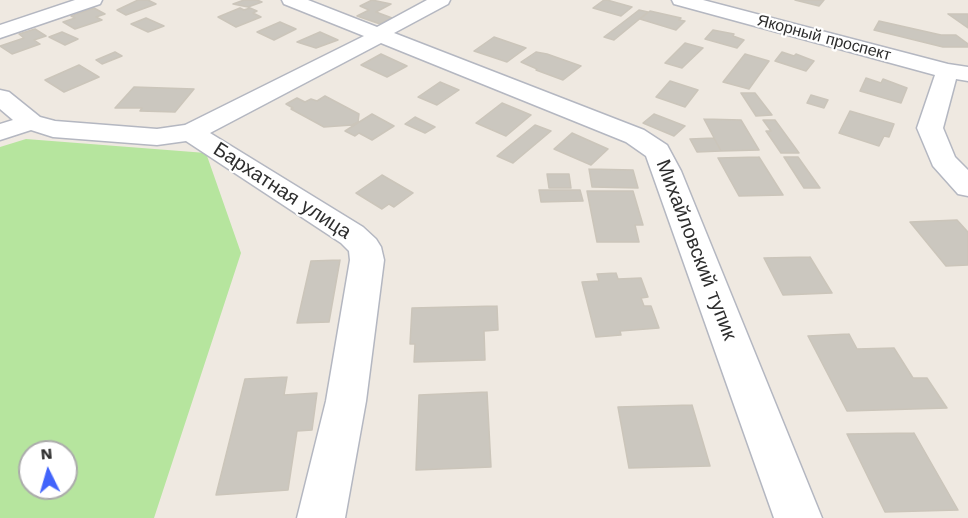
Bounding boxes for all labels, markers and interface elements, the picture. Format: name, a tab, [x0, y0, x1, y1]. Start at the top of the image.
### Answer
street label: Якорный проспект	[755, 11, 893, 65]
street label: Бархатная улица	[209, 137, 355, 245]
street label: Михайловский тупик	[651, 156, 741, 344]
north arrow	[18, 440, 78, 500]
text: N	[40, 444, 53, 464]

